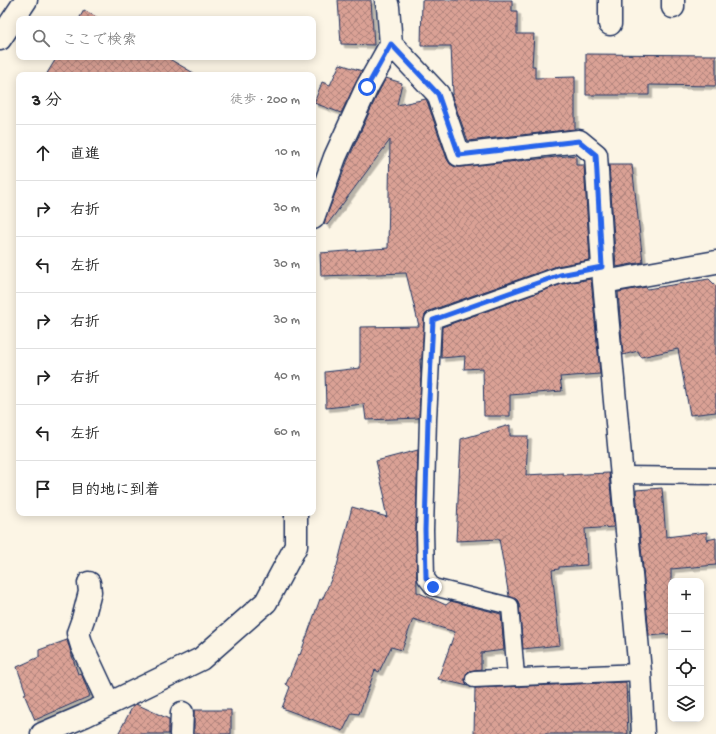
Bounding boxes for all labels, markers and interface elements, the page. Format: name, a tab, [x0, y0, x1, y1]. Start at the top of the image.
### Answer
search box	[16, 16, 316, 60]
icon: search	[30, 27, 52, 49]
text: ここで検索	[62, 32, 137, 50]
route start	[358, 78, 376, 96]
text: 3 分	[32, 92, 62, 112]
text: 徒歩 · 200 m	[230, 93, 300, 108]
icon: ahead	[32, 142, 54, 164]
text: 10 m	[275, 145, 300, 160]
text: 直進	[70, 146, 100, 164]
icon: right	[32, 198, 54, 220]
text: 30 m	[274, 201, 300, 216]
text: 右折	[70, 202, 100, 220]
icon: left	[32, 254, 54, 276]
text: 30 m	[274, 257, 300, 272]
text: 左折	[70, 258, 100, 276]
icon: right	[32, 310, 54, 332]
text: 30 m	[274, 313, 300, 328]
text: 右折	[70, 314, 100, 332]
icon: right	[32, 366, 54, 388]
text: 40 m	[274, 369, 300, 384]
text: 右折	[70, 370, 100, 388]
icon: left	[32, 422, 54, 444]
text: 60 m	[274, 425, 300, 440]
text: 左折	[70, 426, 100, 444]
icon: arrive	[32, 478, 54, 500]
text: 目的地に到着	[70, 482, 160, 500]
route end	[424, 578, 442, 596]
map controls	[668, 578, 704, 722]
button: +	[668, 578, 704, 614]
button: −	[668, 614, 704, 650]
button: locate	[668, 650, 704, 686]
button: layers	[668, 686, 704, 722]

